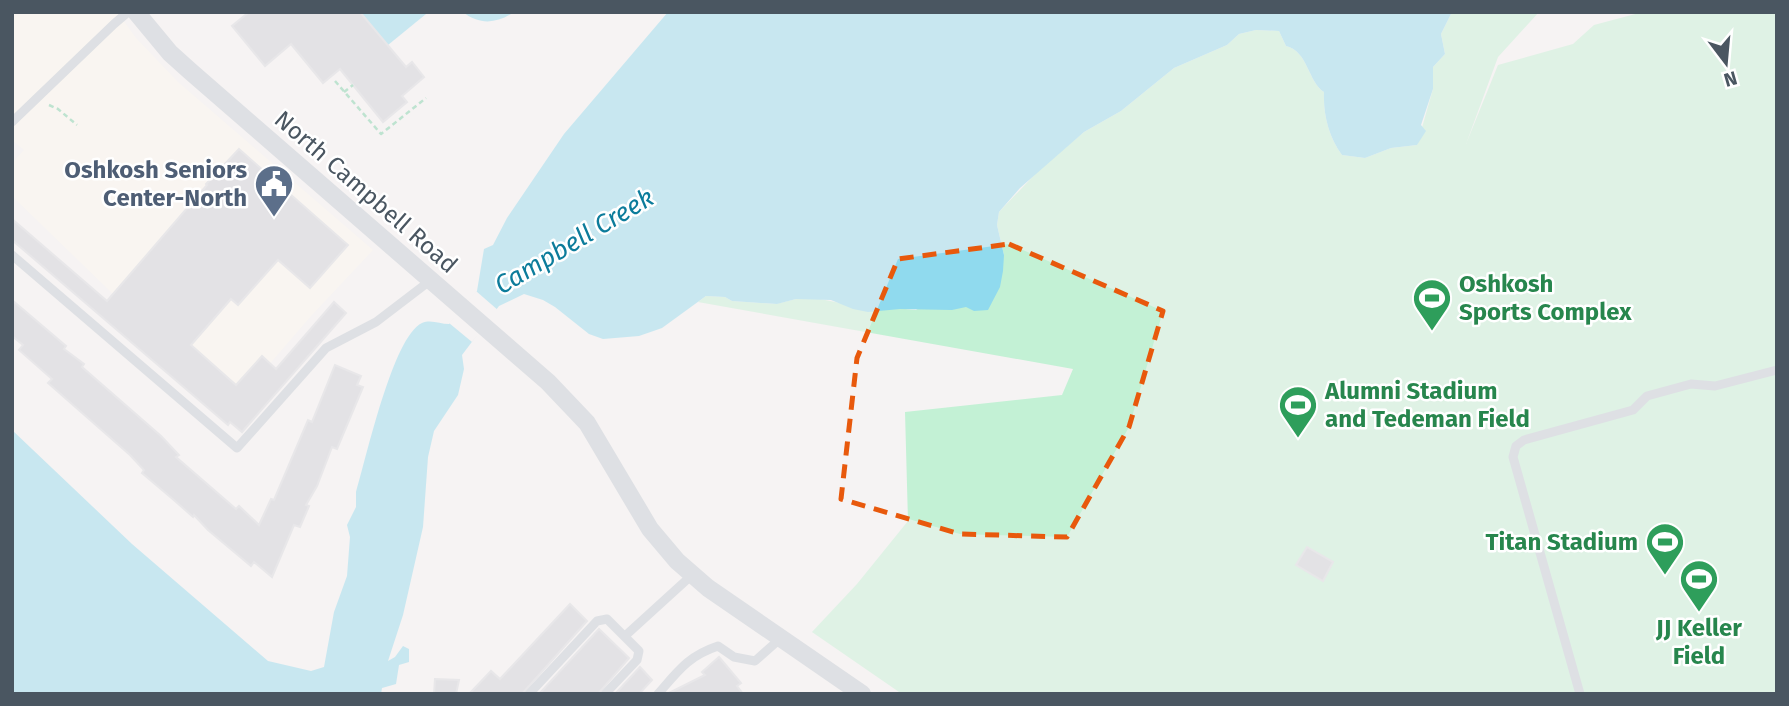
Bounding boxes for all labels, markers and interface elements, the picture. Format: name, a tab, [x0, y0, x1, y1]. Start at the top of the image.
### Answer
north arrow	[1691, 28, 1761, 98]
text: N	[1721, 66, 1740, 92]
street label: North Campbell Road	[269, 105, 463, 279]
place label: Oshkosh Seniors Center-North	[64, 156, 247, 212]
public building icon: Oshkosh Seniors Center-North	[253, 163, 295, 218]
water label: Campbell Creek	[489, 182, 659, 301]
place label: Oshkosh Sports Complex	[1459, 270, 1632, 326]
sports icon: Oshkosh Sports Complex	[1411, 277, 1453, 332]
place label: Alumni Stadium and Tedeman Field	[1324, 377, 1530, 433]
sports icon: Alumni Stadium and Tedeman Field	[1277, 384, 1319, 439]
sports icon: Titan Stadium	[1644, 521, 1686, 576]
place label: Titan Stadium	[1486, 528, 1638, 556]
sports icon: JJ Keller Field	[1678, 558, 1720, 613]
place label: JJ Keller Field	[1655, 614, 1742, 670]

